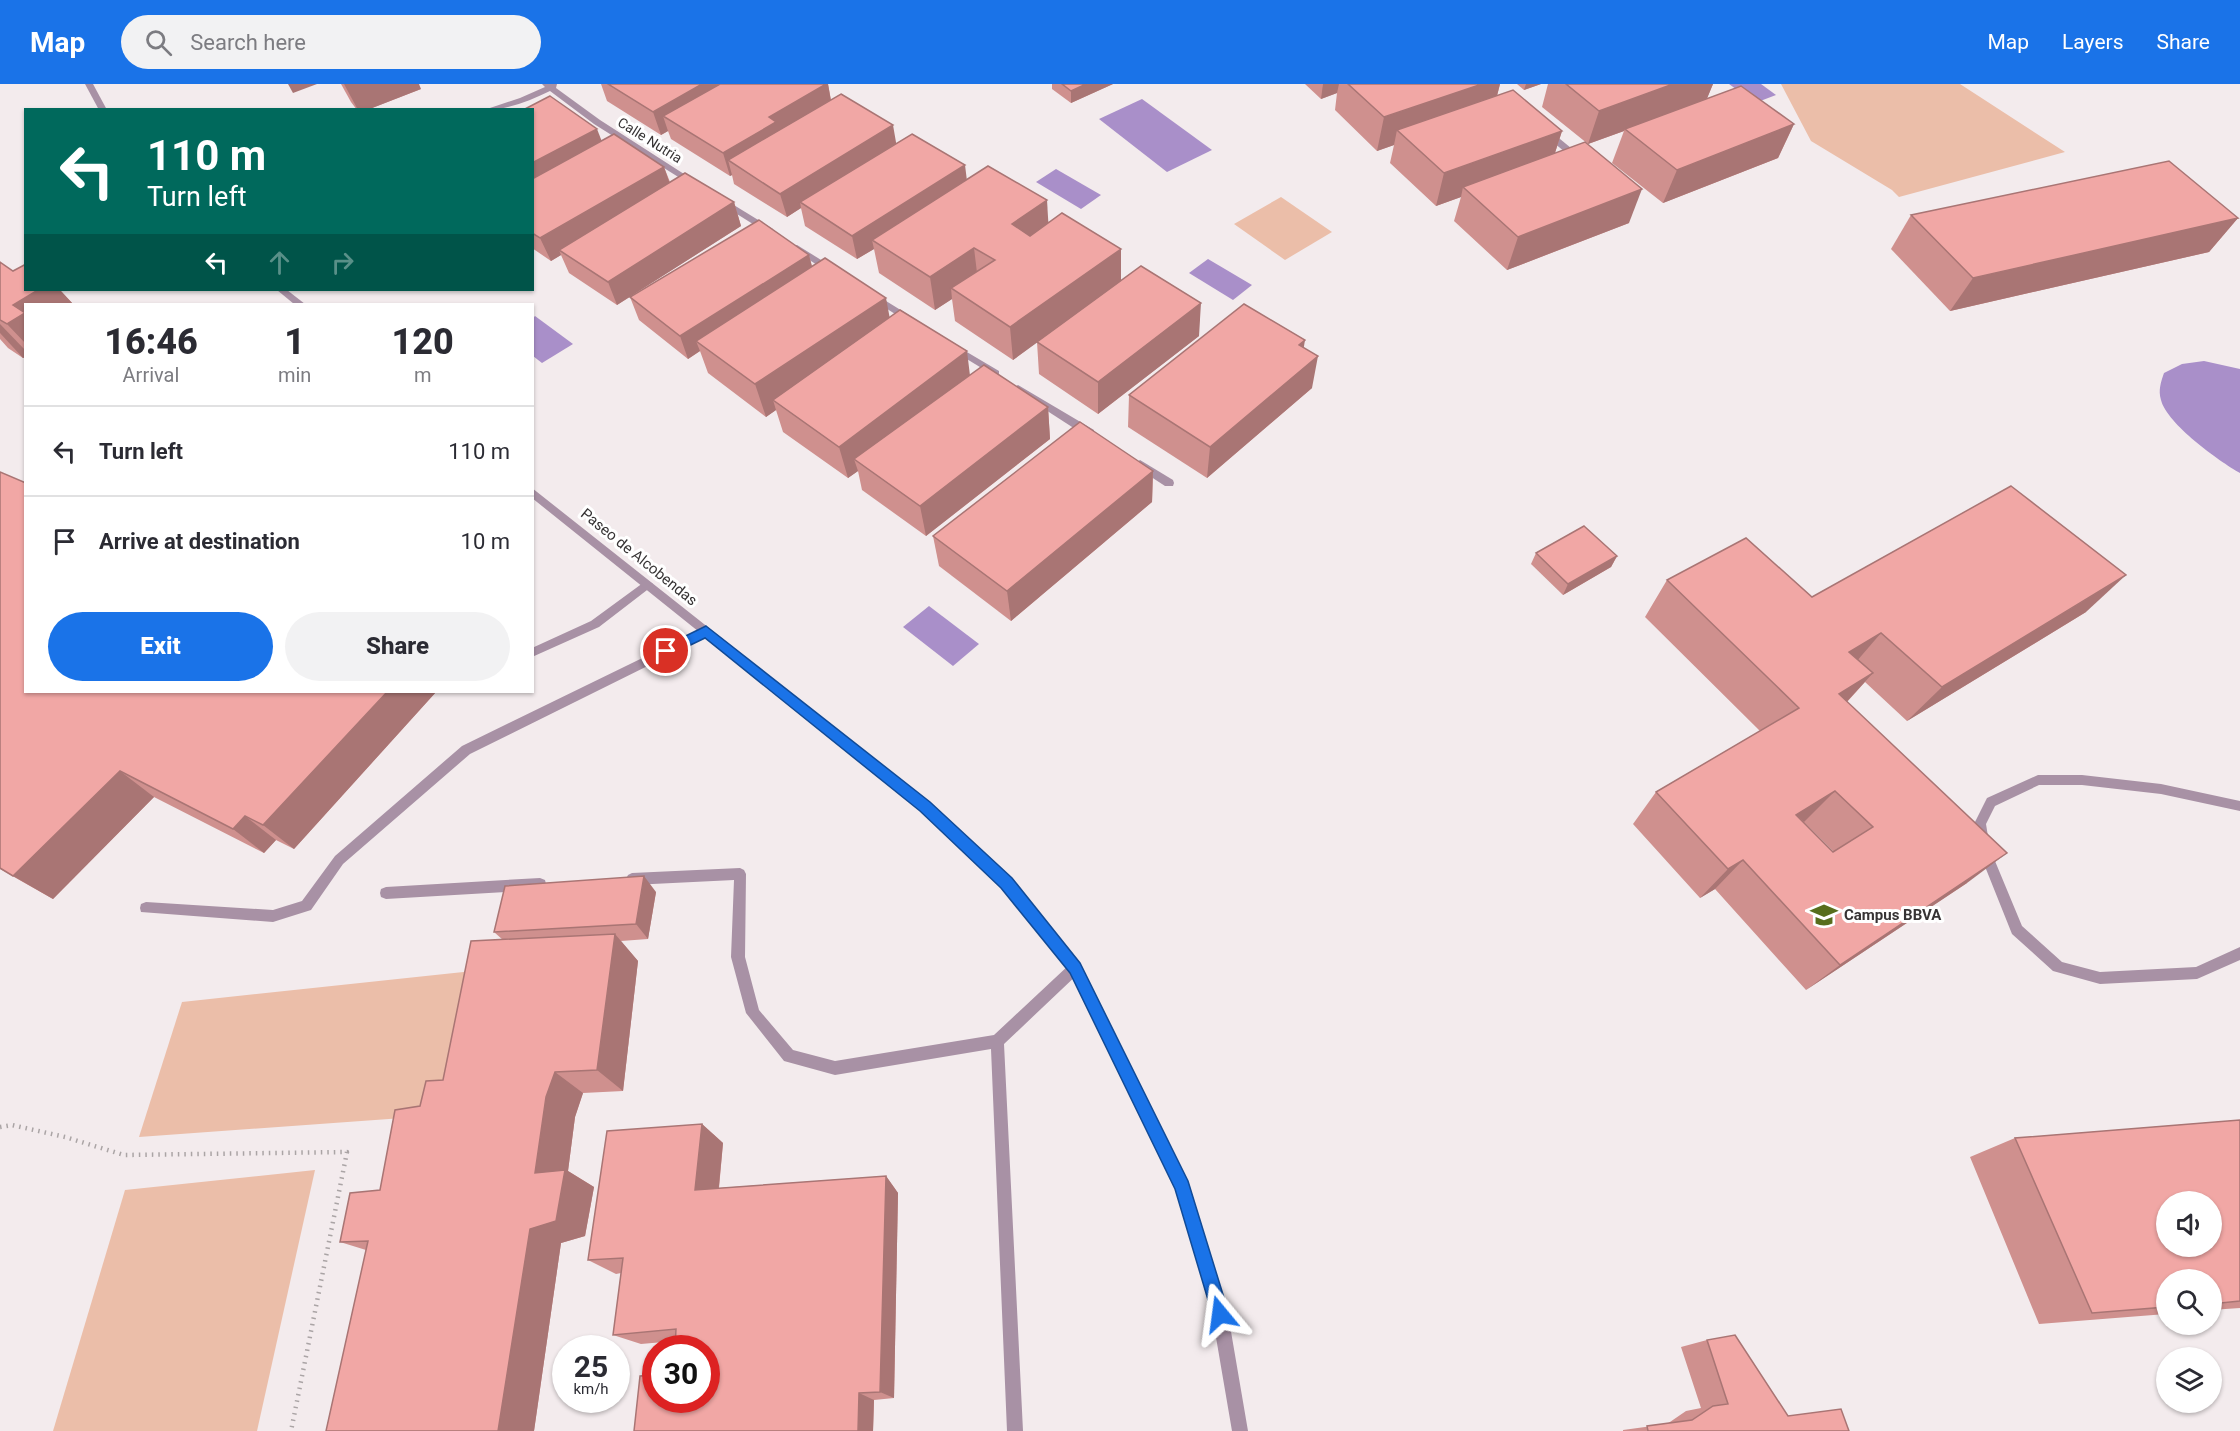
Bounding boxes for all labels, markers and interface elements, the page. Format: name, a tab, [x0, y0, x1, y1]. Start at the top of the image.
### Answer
search box	[121, 15, 541, 69]
text: Map	[30, 26, 85, 59]
icon: search	[142, 26, 175, 59]
text: Search here	[190, 30, 306, 55]
text: Map	[1987, 30, 2029, 54]
text: Layers	[2062, 30, 2123, 54]
text: Share	[2156, 30, 2210, 54]
street label: Calle Nutria	[615, 114, 685, 166]
text: 110 m	[147, 131, 266, 180]
icon: left	[48, 132, 126, 210]
text: Turn left	[147, 181, 247, 213]
icon: left	[200, 246, 233, 279]
icon: ahead	[263, 246, 296, 279]
icon: right	[326, 246, 359, 279]
text: 16:46	[104, 321, 198, 363]
text: 1	[284, 321, 305, 363]
text: 120	[392, 321, 454, 363]
text: Arrival	[123, 363, 179, 387]
text: min	[278, 363, 311, 387]
text: m	[414, 363, 431, 387]
icon: left	[48, 435, 81, 468]
text: Turn left	[99, 439, 183, 464]
text: 110 m	[448, 439, 510, 464]
street label: Paseo de Alcobendas	[577, 505, 701, 609]
icon: arrive	[48, 525, 81, 558]
text: Arrive at destination	[99, 529, 300, 554]
text: 10 m	[461, 529, 510, 554]
button: Exit	[48, 612, 273, 681]
button: Share	[285, 612, 510, 681]
pin	[640, 625, 691, 676]
icon: arrive	[649, 634, 682, 667]
school or university icon: Campus BBVA	[1809, 900, 1839, 930]
place label: Campus BBVA	[1844, 906, 1942, 924]
map controls	[2156, 1191, 2222, 1413]
button: sound	[2156, 1191, 2222, 1257]
button: search	[2156, 1269, 2222, 1335]
position arrow	[1188, 1282, 1252, 1346]
speed limit sign: 30	[642, 1335, 720, 1413]
button: layers	[2156, 1347, 2222, 1413]
text: 25	[574, 1349, 608, 1384]
text: km/h	[573, 1380, 609, 1398]

